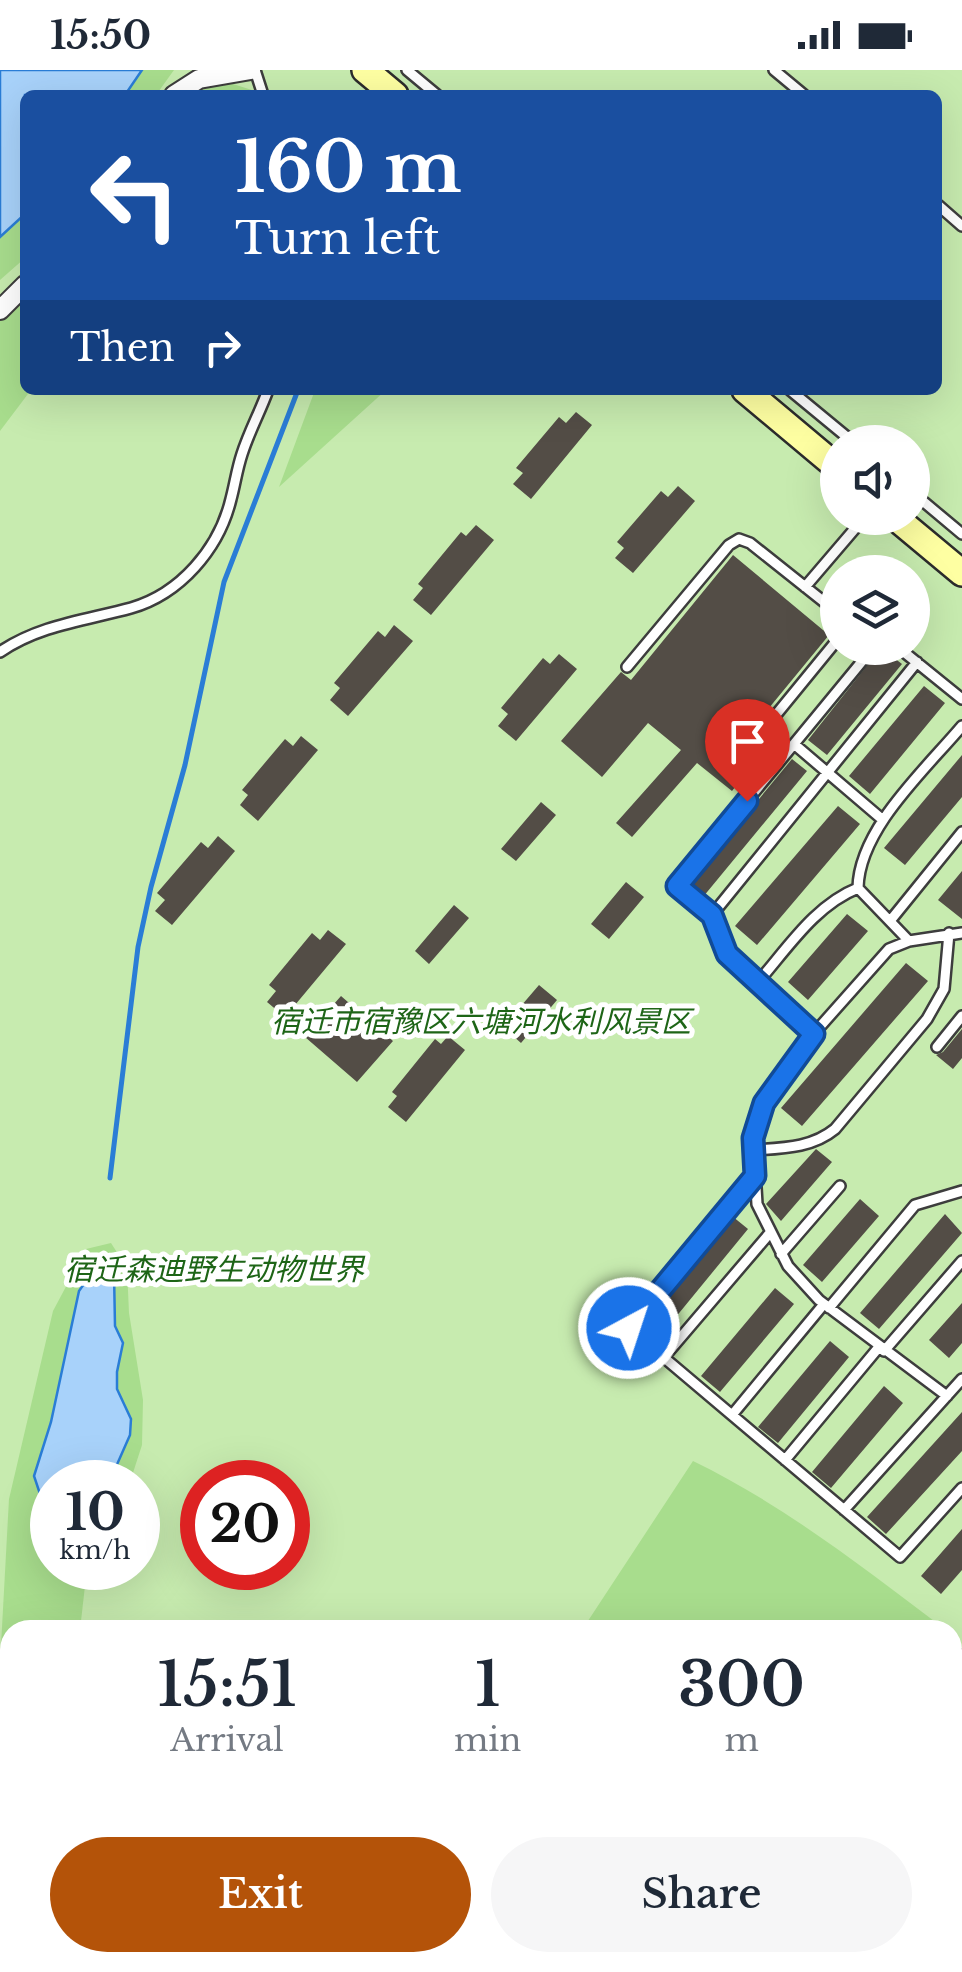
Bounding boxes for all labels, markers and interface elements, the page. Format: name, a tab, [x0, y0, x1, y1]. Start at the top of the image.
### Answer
text: 15:50	[50, 12, 151, 59]
text: 160 m	[235, 124, 462, 211]
icon: left	[70, 130, 200, 260]
text: Turn left	[235, 210, 440, 266]
icon: right	[195, 320, 250, 375]
text: Then	[70, 324, 175, 371]
map controls	[820, 425, 930, 665]
button: sound	[820, 425, 930, 535]
button: layers	[820, 555, 930, 665]
pin	[705, 699, 790, 802]
icon: arrive	[720, 714, 775, 769]
park label: 宿迁市宿豫区六塘河水利风景区	[271, 1003, 695, 1040]
park label: 宿迁森迪野生动物世界	[64, 1251, 366, 1288]
position arrow	[577, 1276, 681, 1380]
speed limit sign: 20	[180, 1460, 310, 1590]
text: 10	[65, 1481, 125, 1544]
text: km/h	[60, 1535, 130, 1566]
text: 15:51	[157, 1648, 297, 1722]
text: 1	[474, 1648, 501, 1722]
text: 300	[678, 1648, 805, 1722]
text: Arrival	[170, 1720, 284, 1760]
text: min	[454, 1720, 521, 1760]
text: m	[724, 1720, 759, 1760]
button: Exit	[50, 1837, 471, 1952]
button: Share	[491, 1837, 912, 1952]

